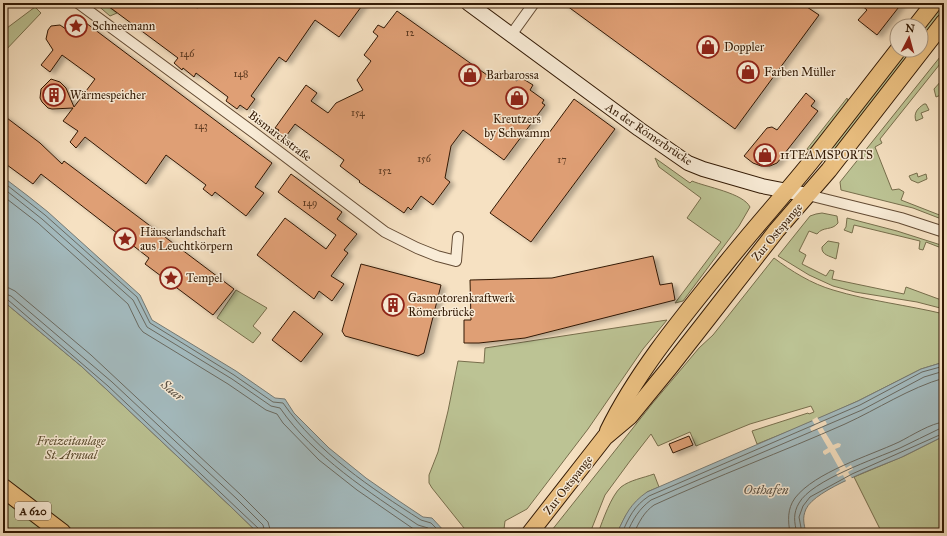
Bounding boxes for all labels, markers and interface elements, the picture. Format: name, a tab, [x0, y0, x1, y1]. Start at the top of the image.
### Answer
place icon: Schneemann	[63, 13, 89, 39]
north arrow	[889, 18, 929, 58]
place label: Schneemann	[92, 19, 156, 33]
text: N	[905, 22, 916, 36]
house number: 12	[406, 27, 415, 39]
shop icon: Doppler	[695, 34, 721, 60]
place label: Doppler	[724, 40, 765, 54]
house number: 146	[180, 48, 195, 60]
shop icon: Farben Müller	[735, 59, 761, 85]
shop icon: Barbarossa	[457, 62, 483, 88]
place label: Farben Müller	[764, 65, 836, 79]
house number: 148	[234, 68, 248, 80]
place label: Barbarossa	[486, 68, 540, 82]
building icon: Wärmespeicher	[41, 82, 67, 108]
shop icon: Kreutzers by Schwamm	[504, 85, 530, 111]
place label: Wärmespeicher	[70, 88, 146, 102]
street label: An der Römerbrücke	[602, 99, 695, 168]
house number: 154	[351, 107, 365, 119]
street label: Bismarckstraße	[246, 108, 314, 164]
place label: Kreutzers by Schwamm	[484, 112, 550, 140]
house number: 143	[194, 120, 208, 132]
shop icon: 11TEAMSPORTS	[752, 142, 778, 168]
place label: 11TEAMSPORTS	[780, 148, 873, 162]
house number: 156	[417, 153, 432, 165]
house number: 17	[557, 154, 567, 166]
house number: 152	[378, 165, 392, 177]
house number: 149	[303, 197, 317, 209]
street label: Zur Ostspange	[749, 200, 806, 264]
place label: Häuserlandschaft aus Leuchtkörpern	[140, 225, 233, 253]
place icon: Häuserlandschaft aus Leuchtkörpern	[112, 226, 138, 252]
place icon: Tempel	[158, 265, 184, 291]
place label: Tempel	[186, 271, 223, 285]
place label: Gasmotorenkraftwerk Römerbrücke	[408, 291, 515, 319]
building icon: Gasmotorenkraftwerk Römerbrücke	[380, 292, 406, 318]
water label: Saar	[157, 376, 187, 405]
park label: Freizeitanlage St. Arnual	[36, 434, 106, 462]
street label: Zur Ostspange	[541, 453, 596, 518]
water label: Osthafen	[743, 482, 789, 498]
road number: A 620	[15, 502, 51, 520]

